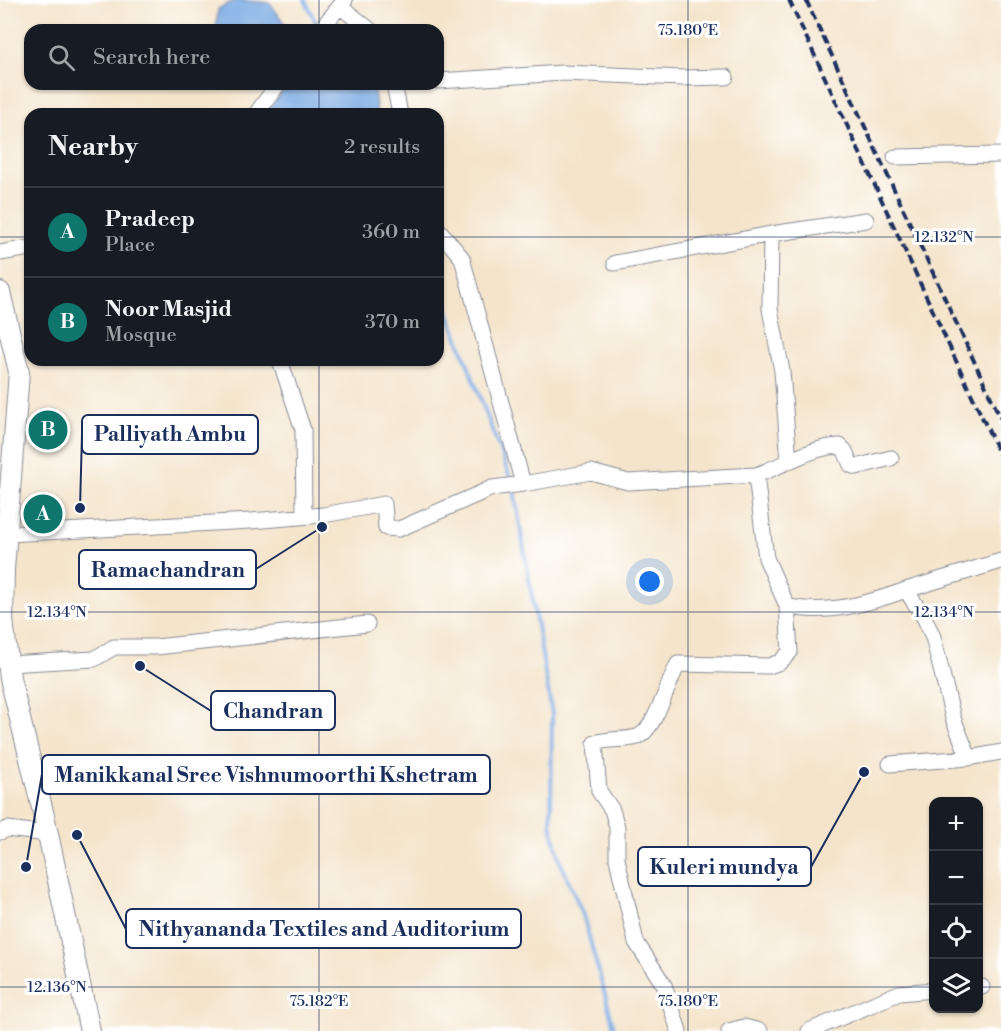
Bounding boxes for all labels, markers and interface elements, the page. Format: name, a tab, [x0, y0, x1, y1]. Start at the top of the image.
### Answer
text: 75.180°E	[658, 21, 718, 40]
search box	[24, 24, 444, 90]
icon: search	[45, 41, 78, 74]
text: Search here	[93, 44, 210, 71]
text: Nearby	[48, 131, 138, 163]
text: 2 results	[344, 135, 420, 160]
text: Pradeep	[105, 206, 195, 233]
text: A	[60, 220, 75, 245]
text: 360 m	[362, 220, 420, 245]
text: 12.132°N	[915, 228, 973, 247]
text: Place	[105, 233, 155, 258]
text: Noor Masjid	[105, 296, 232, 323]
text: B	[60, 310, 75, 335]
text: 370 m	[365, 310, 420, 335]
text: Mosque	[105, 323, 177, 348]
pin: B	[28, 408, 68, 452]
callout: Palliyath Ambu	[82, 415, 258, 454]
text: Palliyath Ambu	[94, 422, 246, 448]
pin: A	[24, 492, 63, 536]
callout: Ramachandran	[79, 550, 256, 589]
text: Ramachandran	[91, 558, 245, 584]
your location	[635, 567, 664, 596]
text: 12.134°N	[27, 603, 87, 622]
text: 12.134°N	[914, 603, 974, 622]
callout: Chandran	[211, 691, 335, 730]
text: Chandran	[223, 699, 323, 725]
callout: Manikkanal Sree Vishnumoorthi Kshetram	[42, 755, 490, 794]
text: Manikkanal Sree Vishnumoorthi Kshetram	[54, 763, 478, 789]
map controls	[929, 797, 983, 1013]
button: +	[929, 797, 983, 851]
callout: Kuleri mundya	[638, 847, 811, 886]
button: −	[929, 851, 983, 905]
text: Kuleri mundya	[649, 855, 799, 881]
button: locate	[929, 905, 983, 959]
callout: Nithyananda Textiles and Auditorium	[126, 909, 521, 948]
text: Nithyananda Textiles and Auditorium	[139, 917, 509, 943]
button: layers	[929, 959, 983, 1013]
text: 12.136°N	[27, 978, 87, 997]
text: 75.182°E	[290, 992, 348, 1011]
text: 75.180°E	[658, 992, 718, 1011]

